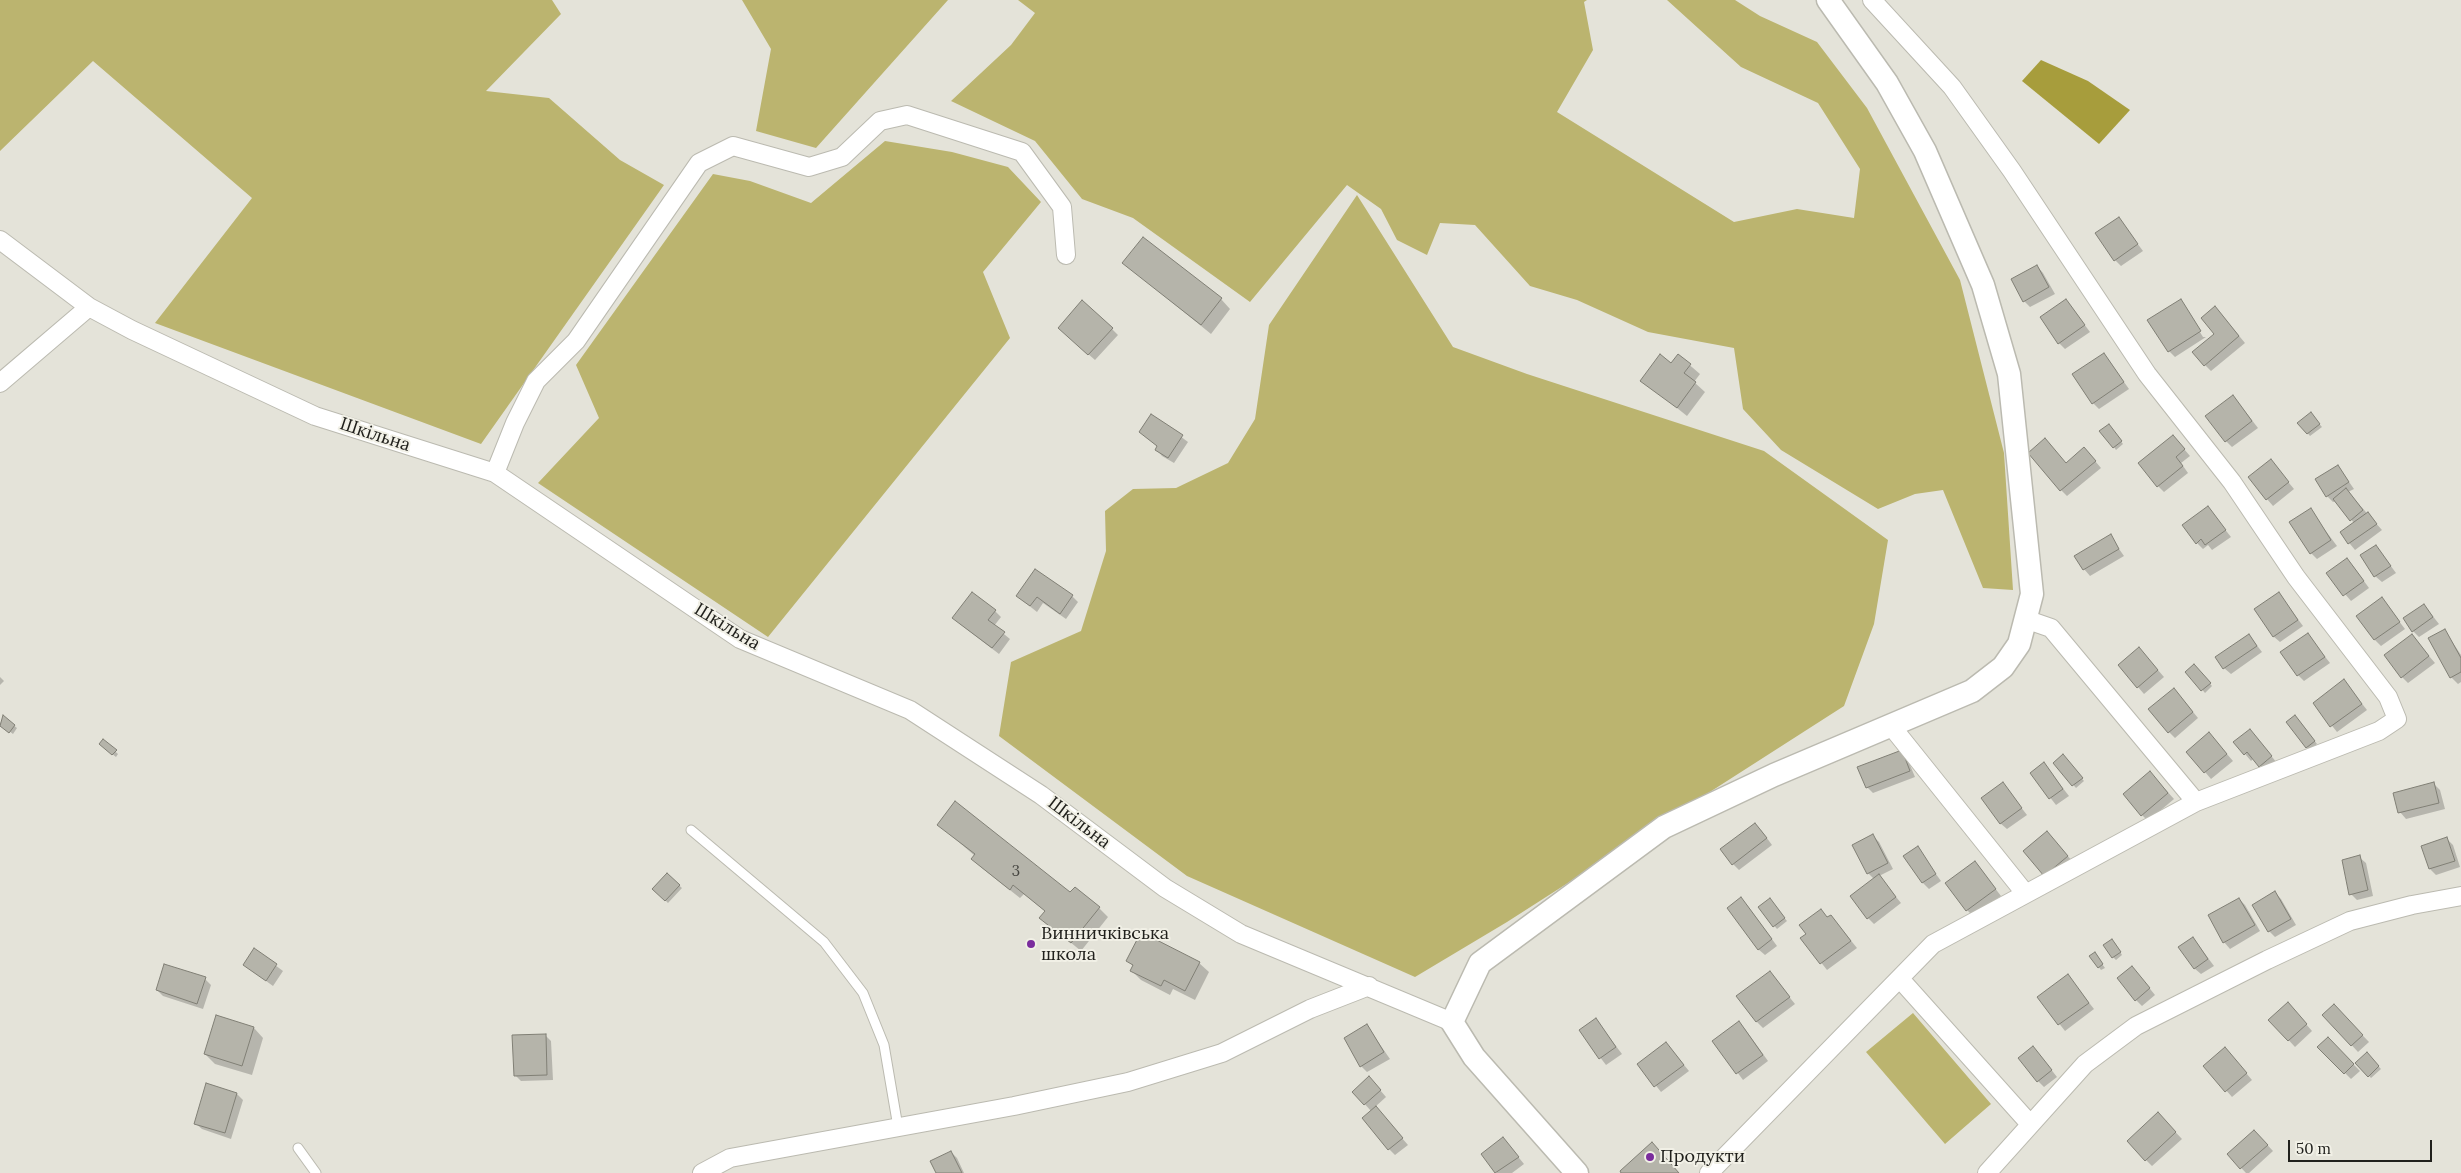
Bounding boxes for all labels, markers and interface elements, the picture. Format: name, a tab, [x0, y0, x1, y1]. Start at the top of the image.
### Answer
street label: Шкільна	[337, 413, 413, 457]
street label: Шкільна	[690, 599, 764, 655]
street label: Шкільна	[1043, 792, 1115, 854]
house number: 3	[1012, 863, 1020, 881]
place label: Винничківська школа	[1041, 923, 1169, 966]
marker: Винничківська школа	[1025, 938, 1037, 950]
scale bar	[2291, 1130, 2435, 1162]
text: 50 m	[2296, 1139, 2331, 1158]
place label: Продукти	[1660, 1146, 1745, 1168]
marker: Продукти	[1644, 1151, 1656, 1163]

